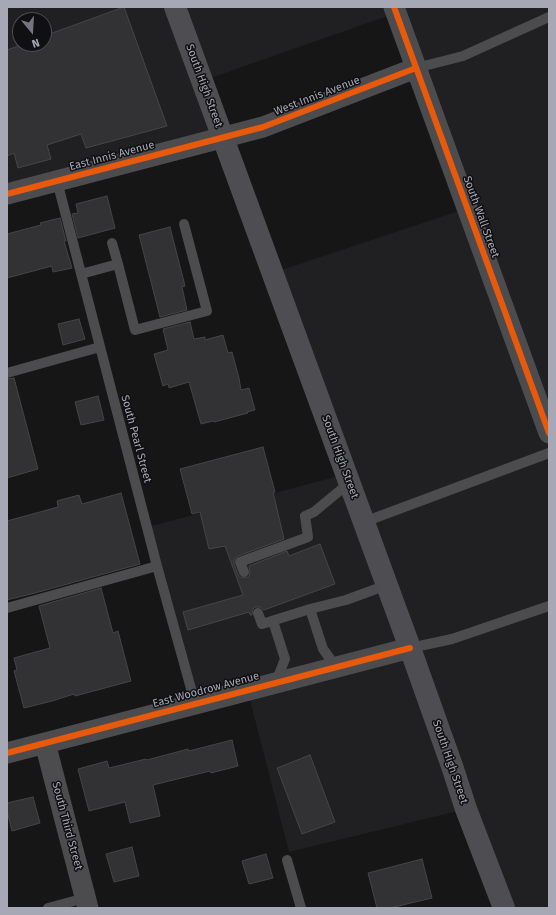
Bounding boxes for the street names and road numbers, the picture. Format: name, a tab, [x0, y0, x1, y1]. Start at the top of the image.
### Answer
street label: South High Street	[183, 43, 225, 129]
street label: West Innis Avenue	[272, 74, 362, 118]
street label: East Innis Avenue	[68, 138, 156, 174]
street label: South Wall Street	[460, 174, 502, 260]
street label: South Pearl Street	[118, 394, 154, 484]
street label: South High Street	[319, 414, 361, 500]
street label: East Woodrow Avenue	[151, 669, 261, 711]
street label: South High Street	[429, 718, 471, 806]
street label: South Third Street	[49, 781, 85, 871]

